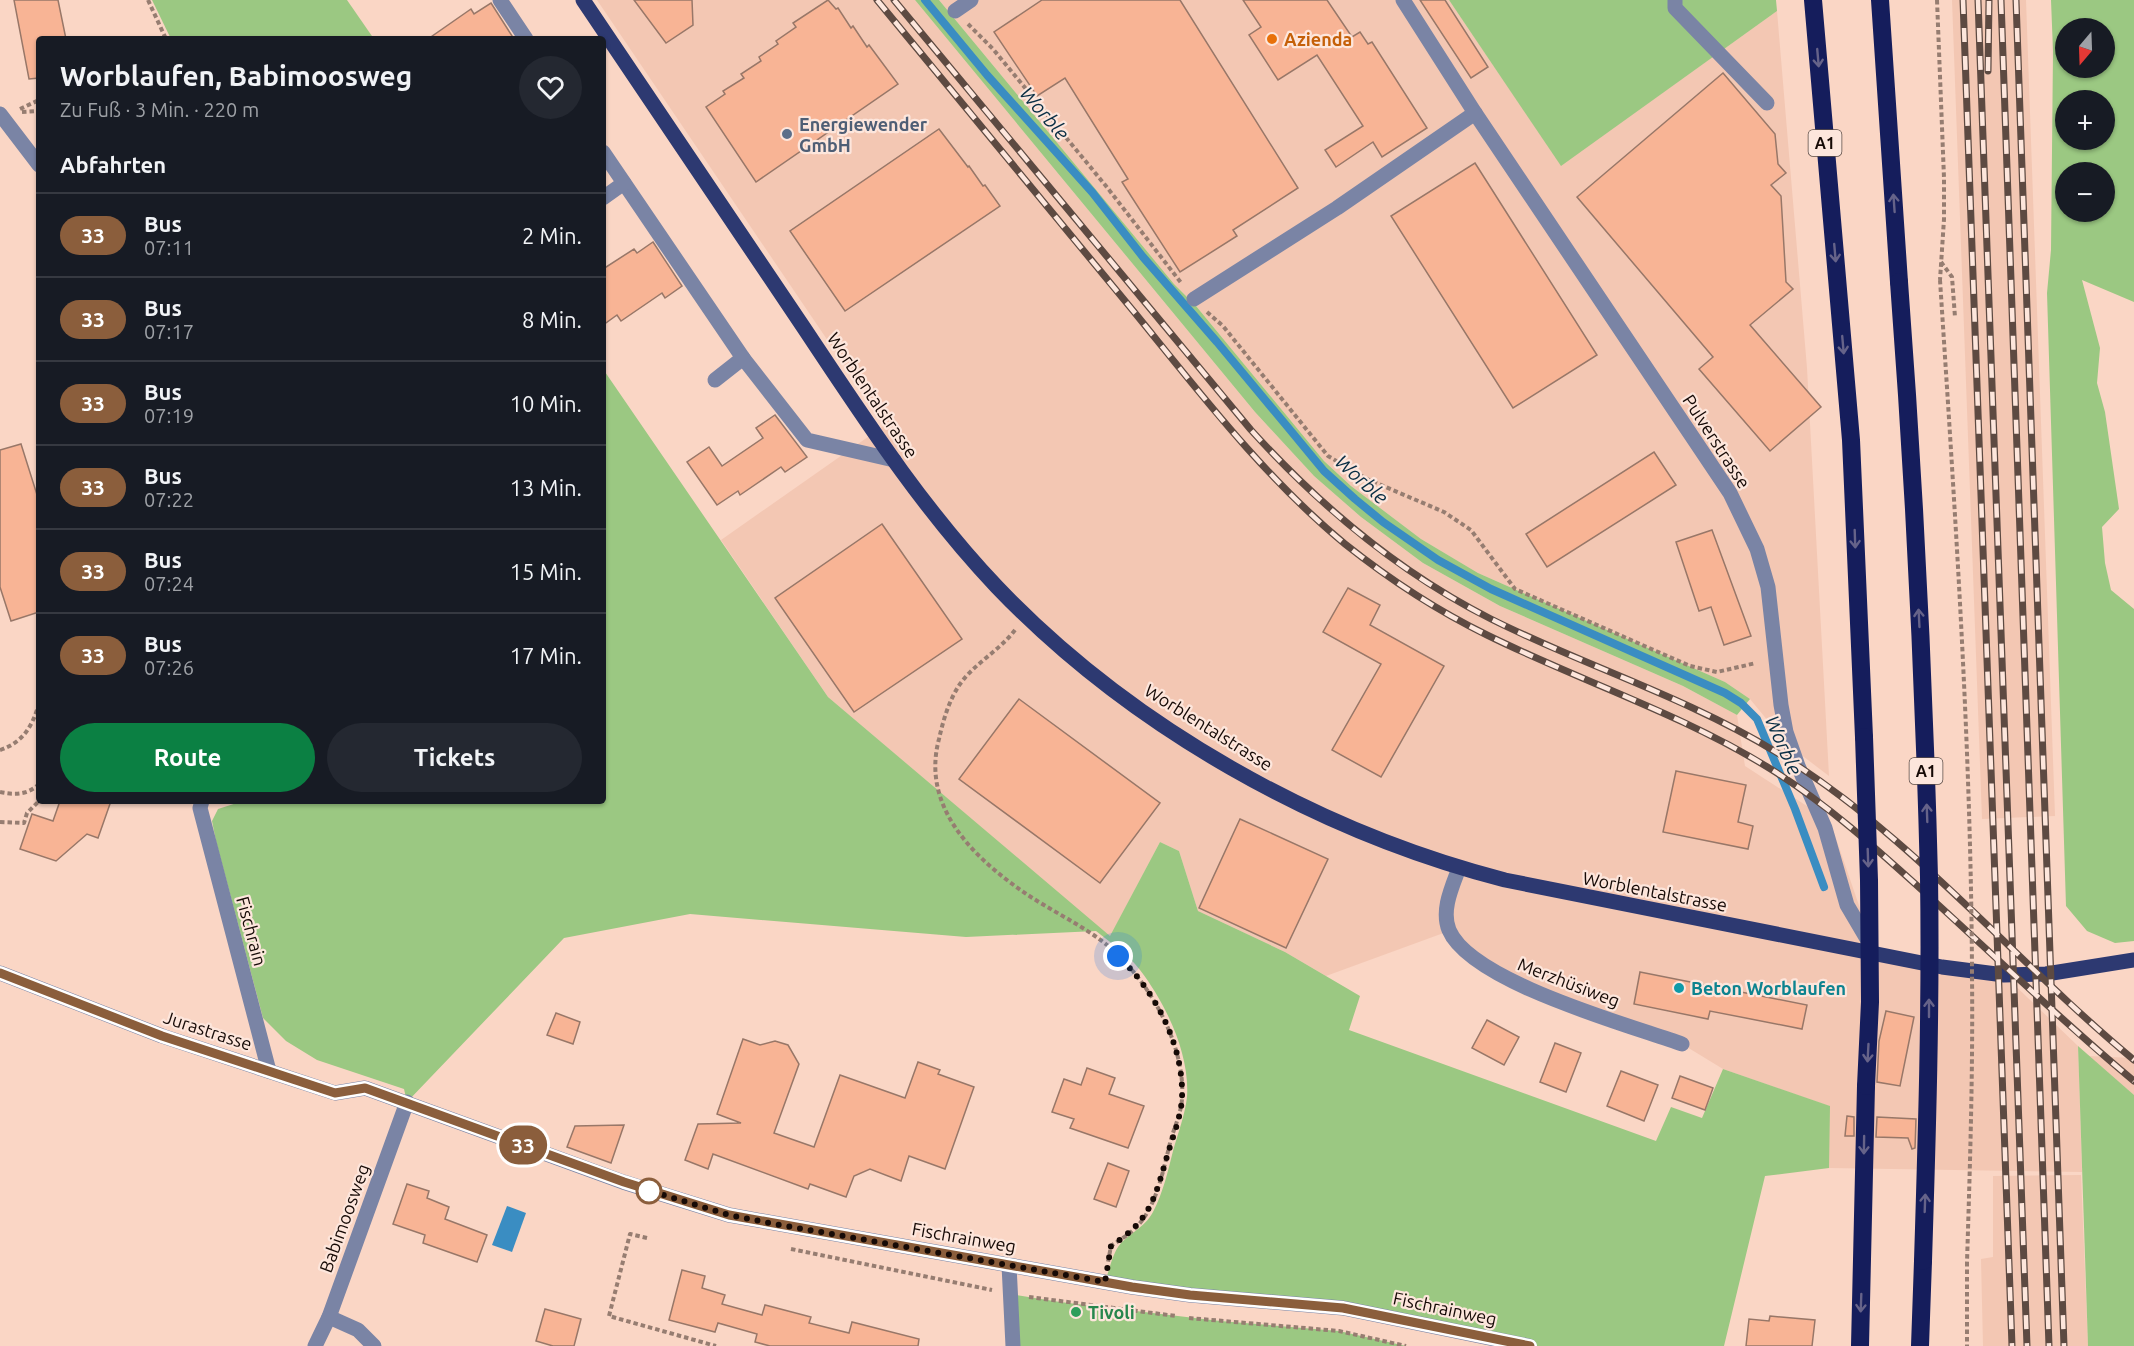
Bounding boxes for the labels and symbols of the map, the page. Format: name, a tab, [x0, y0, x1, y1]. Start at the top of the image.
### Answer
north arrow	[2055, 18, 2115, 78]
place label: Azienda	[1284, 29, 1352, 49]
marker: Azienda	[1265, 32, 1279, 46]
one-way arrow	[1813, 48, 1824, 68]
water label: Worble	[1016, 82, 1074, 144]
place label: Energiewender GmbH	[799, 114, 928, 155]
marker: Energiewender GmbH	[780, 127, 794, 141]
road number: A1	[1808, 130, 1842, 156]
one-way arrow	[1888, 194, 1899, 214]
one-way arrow	[1830, 242, 1841, 262]
street label: Worblentalstrasse	[824, 329, 922, 461]
one-way arrow	[1838, 334, 1849, 354]
street label: Pulverstrasse	[1679, 390, 1755, 492]
water label: Worble	[1331, 450, 1393, 508]
one-way arrow	[1849, 529, 1860, 549]
one-way arrow	[1914, 608, 1925, 628]
street label: Worblentalstrasse	[1141, 680, 1277, 774]
water label: Worble	[1761, 712, 1807, 778]
road number: A1	[1910, 758, 1942, 784]
one-way arrow	[1921, 803, 1932, 823]
one-way arrow	[1863, 848, 1874, 868]
street label: Worblentalstrasse	[1581, 867, 1729, 915]
street label: Fischrain	[233, 894, 271, 968]
your location	[1103, 941, 1133, 971]
street label: Merzhüsiweg	[1515, 953, 1623, 1011]
place label: Beton Worblaufen	[1691, 978, 1846, 998]
marker: Beton Worblaufen	[1672, 981, 1686, 995]
one-way arrow	[1923, 998, 1935, 1018]
street label: Jurastrasse	[161, 1006, 255, 1054]
one-way arrow	[1862, 1043, 1873, 1063]
line badge: 33	[496, 1126, 550, 1164]
one-way arrow	[1859, 1134, 1870, 1154]
street label: Babimoosweg	[315, 1161, 373, 1275]
unlabelled marker	[636, 1178, 662, 1204]
one-way arrow	[1919, 1193, 1931, 1213]
street label: Fischrainweg	[910, 1218, 1018, 1256]
street label: Fischrainweg	[1391, 1287, 1499, 1329]
one-way arrow	[1856, 1293, 1867, 1313]
place label: Tivoli	[1088, 1302, 1135, 1322]
marker: Tivoli	[1069, 1305, 1083, 1319]

